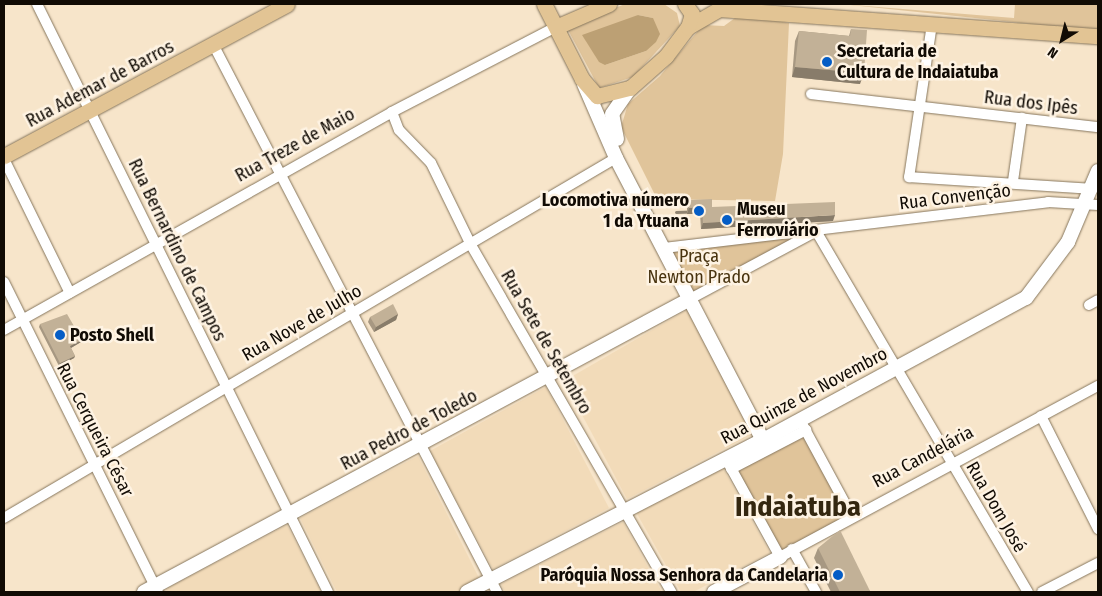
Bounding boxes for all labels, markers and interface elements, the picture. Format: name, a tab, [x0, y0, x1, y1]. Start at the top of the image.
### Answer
north arrow	[1037, 15, 1087, 65]
street label: Rua Ademar de Barros	[22, 36, 178, 132]
place label: Secretaria de Cultura de Indaiatuba	[837, 41, 998, 84]
text: N	[1045, 43, 1061, 62]
marker: Secretaria de Cultura de Indaiatuba	[821, 56, 833, 68]
street label: Rua dos Ipês	[983, 87, 1079, 119]
street label: Rua Treze de Maio	[232, 103, 358, 187]
street label: Rua Bernardino de Campos	[123, 155, 231, 345]
street label: Rua Convenção	[898, 179, 1012, 215]
place label: Locomotiva número 1 da Ytuana	[542, 190, 689, 232]
place label: Museu Ferroviário	[737, 199, 819, 242]
marker: Locomotiva número 1 da Ytuana	[693, 205, 705, 217]
marker: Museu Ferroviário	[721, 214, 733, 226]
park label: Praça Newton Prado	[647, 246, 751, 288]
street label: Rua Sete de Setembro	[496, 266, 596, 418]
street label: Rua Nove de Julho	[238, 280, 366, 366]
place label: Posto Shell	[70, 324, 154, 346]
marker: Posto Shell	[54, 329, 66, 341]
street label: Rua Quinze de Novembro	[717, 343, 891, 449]
street label: Rua Cerqueira César	[52, 359, 138, 501]
street label: Rua Pedro de Toledo	[337, 385, 481, 475]
street label: Rua Candelária	[869, 421, 977, 493]
street label: Rua Dom José	[961, 458, 1031, 556]
district label: Indaiatuba	[735, 490, 861, 524]
place label: Paróquia Nossa Senhora da Candelaria	[541, 564, 828, 586]
marker: Paróquia Nossa Senhora da Candelaria	[832, 569, 844, 581]

